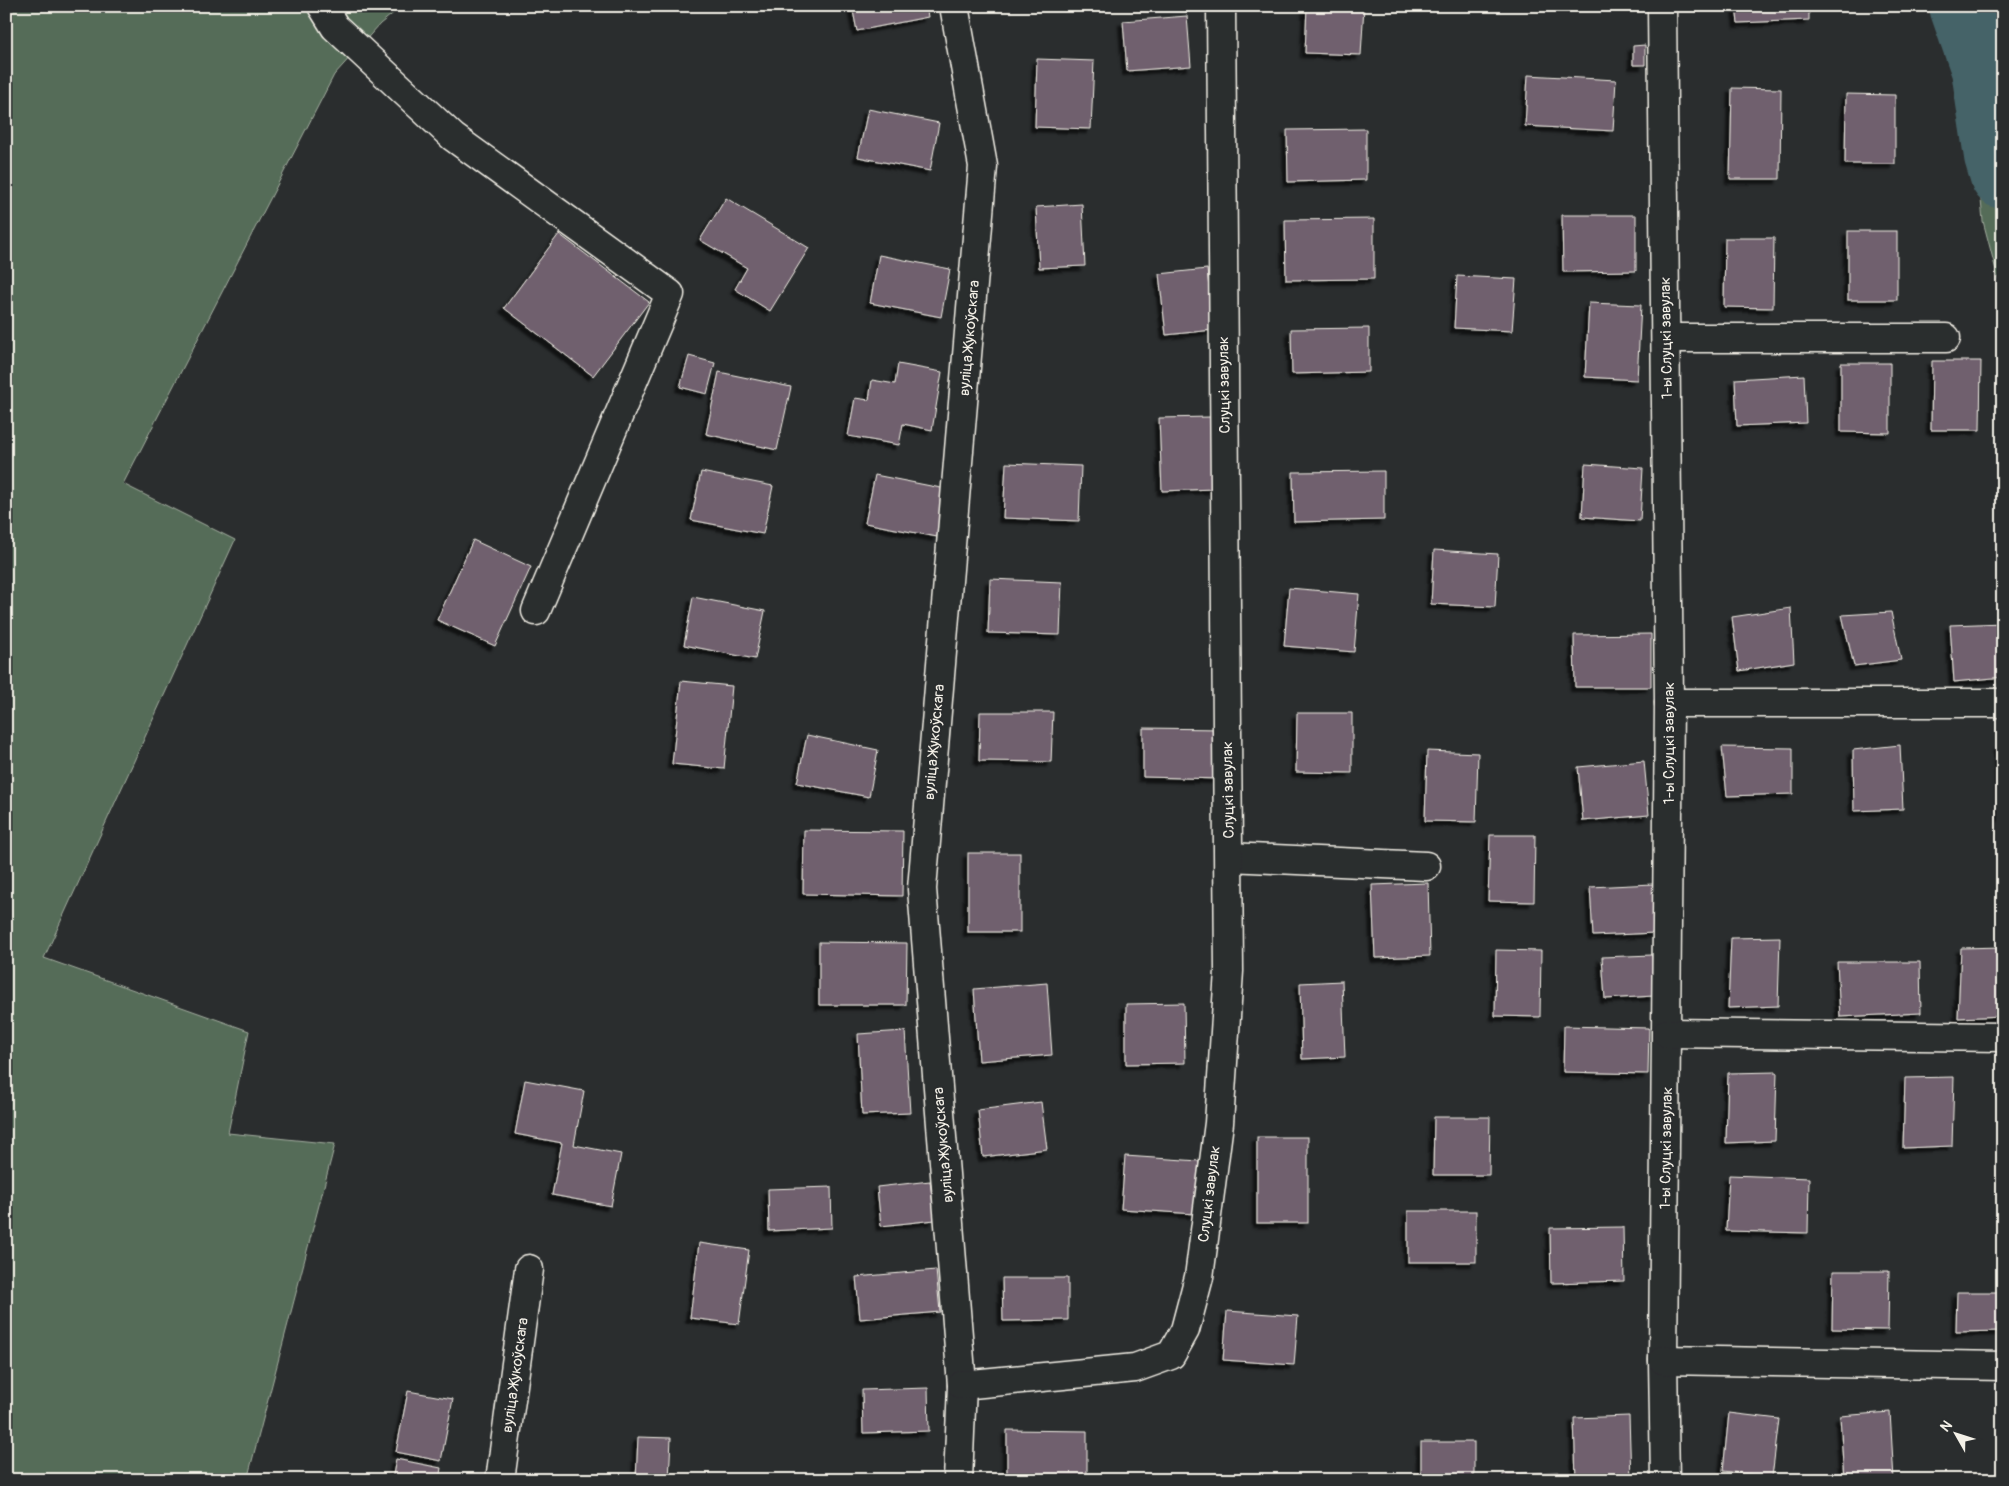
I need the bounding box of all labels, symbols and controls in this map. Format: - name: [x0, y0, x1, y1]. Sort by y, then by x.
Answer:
- street label: 1-ы Слуцкі завулак: [1656, 276, 1677, 399]
- street label: вуліца Жукоўскага: [955, 279, 984, 397]
- street label: Слуцкі завулак: [1214, 336, 1235, 434]
- street label: 1-ы Слуцкі завулак: [1660, 682, 1679, 804]
- street label: вуліца Жукоўскага: [920, 683, 949, 801]
- street label: Слуцкі завулак: [1218, 741, 1239, 839]
- street label: вуліца Жукоўскага: [929, 1086, 958, 1204]
- street label: 1-ы Слуцкі завулак: [1656, 1086, 1677, 1209]
- street label: Слуцкі завулак: [1194, 1144, 1225, 1243]
- street label: вуліца Жукоўскага: [498, 1316, 533, 1434]
- north arrow: [1932, 1408, 1982, 1458]
- text: N: [1937, 1417, 1956, 1435]

